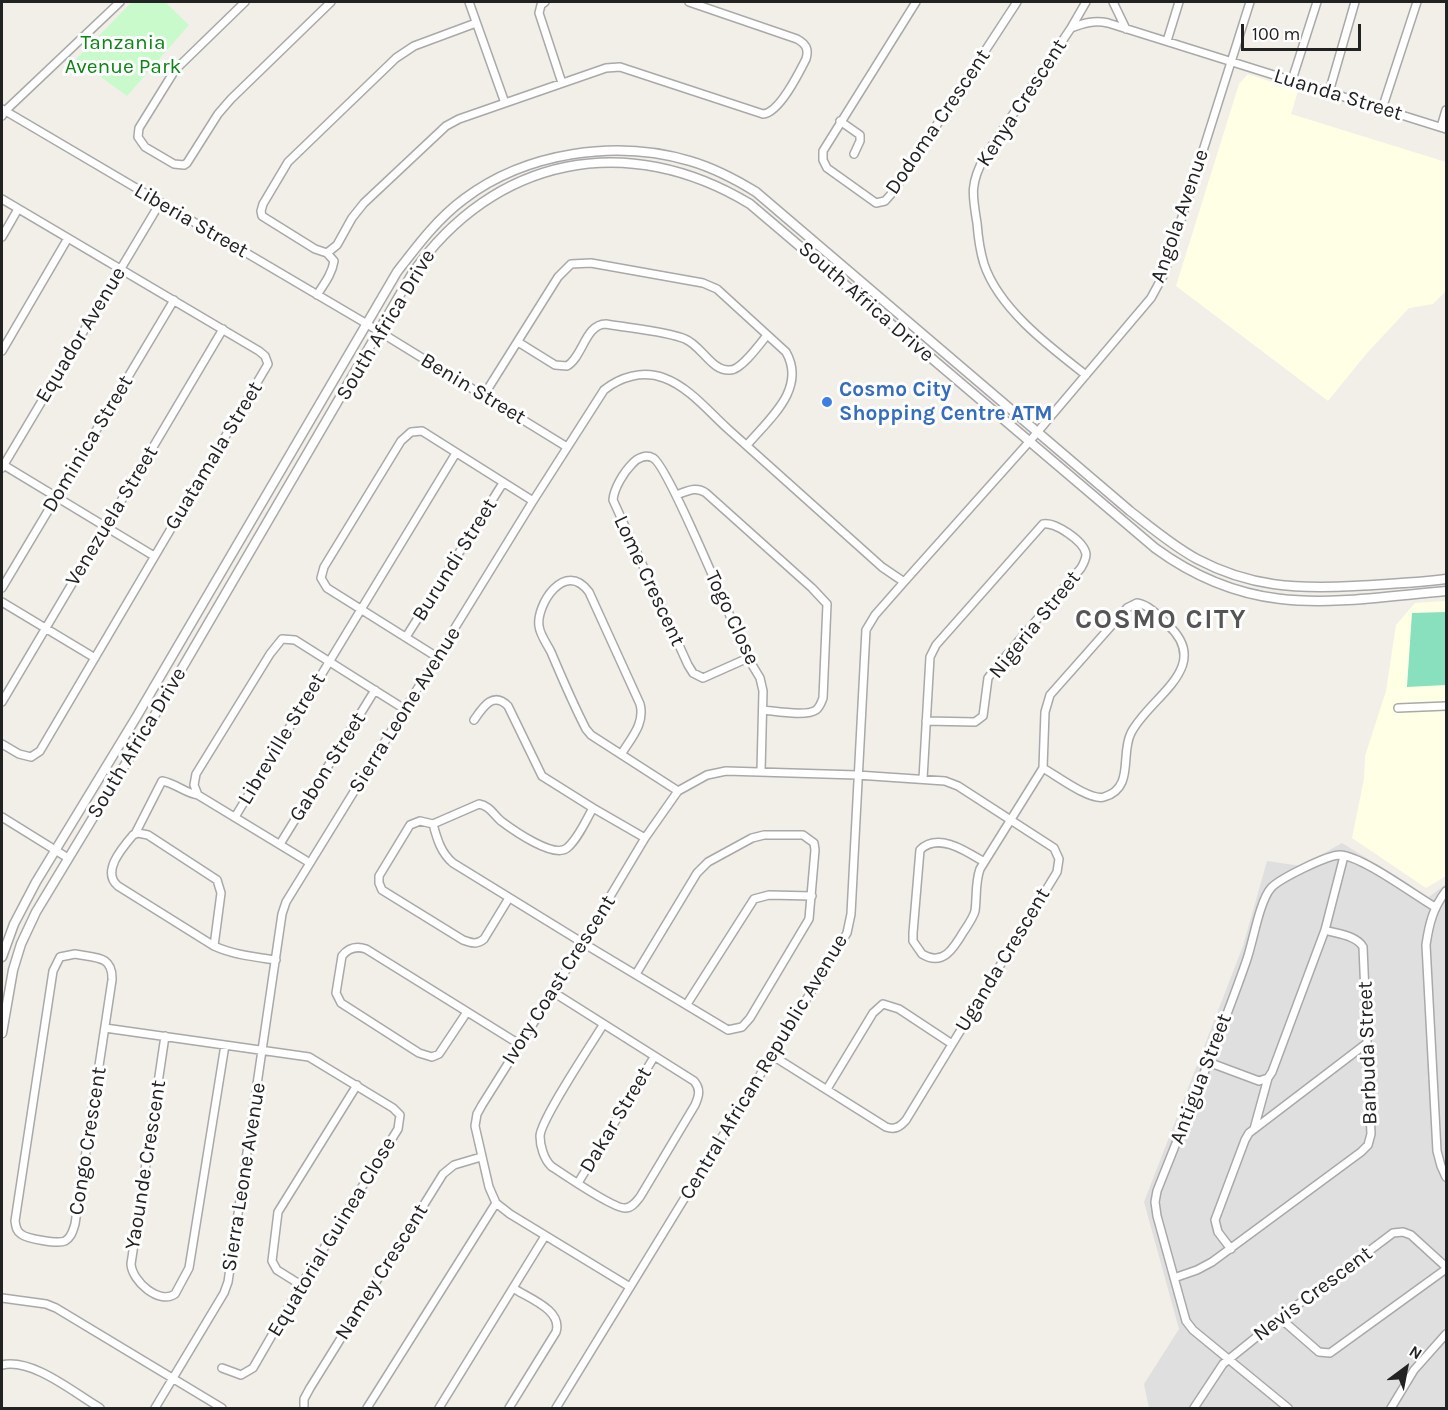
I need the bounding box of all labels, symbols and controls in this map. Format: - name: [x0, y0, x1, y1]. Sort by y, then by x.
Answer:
- scale bar: [1244, 12, 1364, 50]
- text: 100 m: [1252, 23, 1300, 45]
- park label: Tanzania Avenue Park: [65, 30, 181, 80]
- street label: Kenya Crescent: [971, 34, 1073, 172]
- street label: Dodoma Crescent: [880, 45, 996, 199]
- street label: Luanda Street: [1271, 63, 1405, 127]
- street label: Angola Avenue: [1145, 146, 1215, 286]
- street label: Liberia Street: [130, 178, 252, 264]
- street label: South Africa Drive: [793, 236, 939, 368]
- street label: South Africa Drive: [331, 245, 441, 405]
- street label: Equador Avenue: [31, 263, 131, 407]
- street label: Benin Street: [416, 348, 530, 430]
- street label: Dominica Street: [37, 371, 139, 517]
- street label: Guatamala Street: [160, 377, 268, 535]
- place label: Cosmo City Shopping Centre ATM: [839, 377, 1053, 427]
- marker: Cosmo City Shopping Centre ATM: [820, 395, 834, 409]
- street label: Venezuela Street: [60, 441, 164, 591]
- street label: Burundi Street: [407, 494, 503, 626]
- street label: Lome Crescent: [608, 512, 690, 650]
- street label: Nigeria Street: [984, 566, 1086, 684]
- street label: Togo Close: [699, 567, 765, 669]
- district label: COSMO CITY: [1075, 604, 1247, 636]
- street label: Sierra Leone Avenue: [344, 622, 466, 798]
- street label: South Africa Drive: [82, 663, 192, 823]
- street label: Libreville Street: [233, 669, 331, 809]
- street label: Gabon Street: [284, 708, 372, 826]
- street label: Uganda Crescent: [950, 884, 1056, 1036]
- street label: Ivory Coast Crescent: [497, 891, 621, 1069]
- street label: Central African Republic Avenue: [675, 930, 853, 1204]
- street label: Barbuda Street: [1353, 981, 1383, 1125]
- street label: Antigua Street: [1165, 1010, 1237, 1148]
- street label: Dakar Street: [575, 1062, 657, 1178]
- street label: Congo Crescent: [64, 1065, 112, 1217]
- street label: Yaounde Crescent: [120, 1078, 172, 1252]
- street label: Sierra Leone Avenue: [217, 1081, 271, 1273]
- street label: Equatorial Guinea Close: [262, 1133, 402, 1341]
- street label: Namey Crescent: [330, 1199, 434, 1345]
- street label: Nevis Crescent: [1249, 1241, 1377, 1347]
- north arrow: [1376, 1338, 1436, 1398]
- text: N: [1406, 1341, 1426, 1363]

